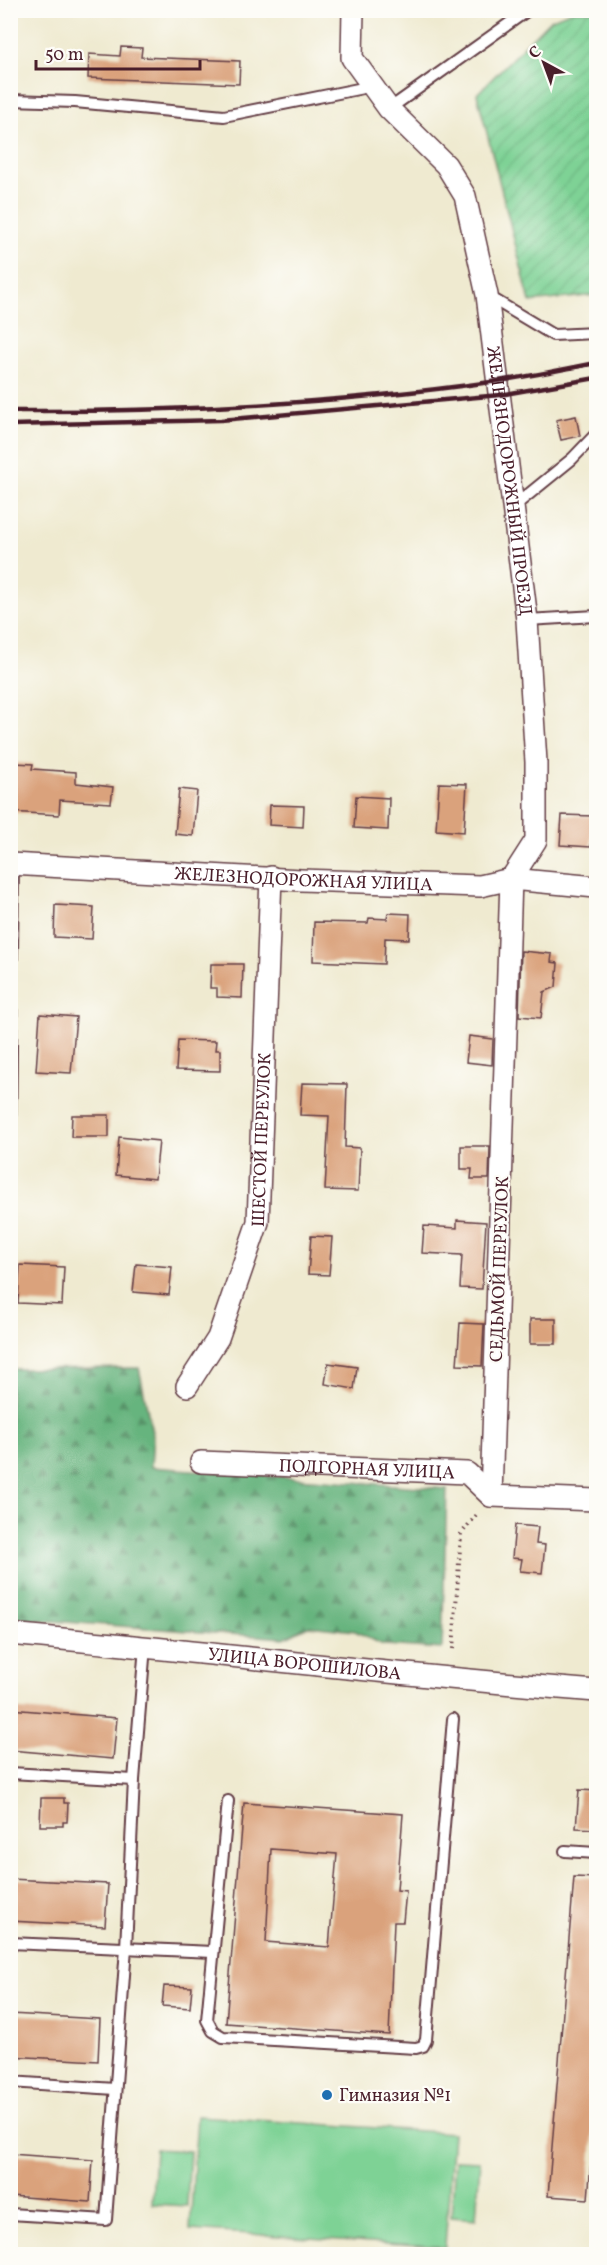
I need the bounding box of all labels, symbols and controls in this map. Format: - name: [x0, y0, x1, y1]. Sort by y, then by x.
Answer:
- scale bar: [36, 33, 200, 71]
- north arrow: [514, 33, 574, 93]
- text: С: [524, 42, 547, 65]
- text: 50 m: [45, 43, 84, 68]
- street label: ЖЕЛЕЗНОДОРОЖНЫЙ ПРОЕЗД: [479, 345, 537, 618]
- street label: ЖЕЛЕЗНОДОРОЖНАЯ УЛИЦА: [173, 862, 434, 898]
- street label: ШЕСТОЙ ПЕРЕУЛОК: [247, 1052, 278, 1227]
- street label: СЕДЬМОЙ ПЕРЕУЛОК: [485, 1176, 516, 1363]
- street label: ПОДГОРНАЯ УЛИЦА: [278, 1454, 456, 1487]
- street label: УЛИЦА ВОРОШИЛОВА: [206, 1643, 403, 1688]
- place label: Гимназия №1: [339, 2084, 451, 2109]
- marker: Гимназия №1: [320, 2088, 334, 2102]

